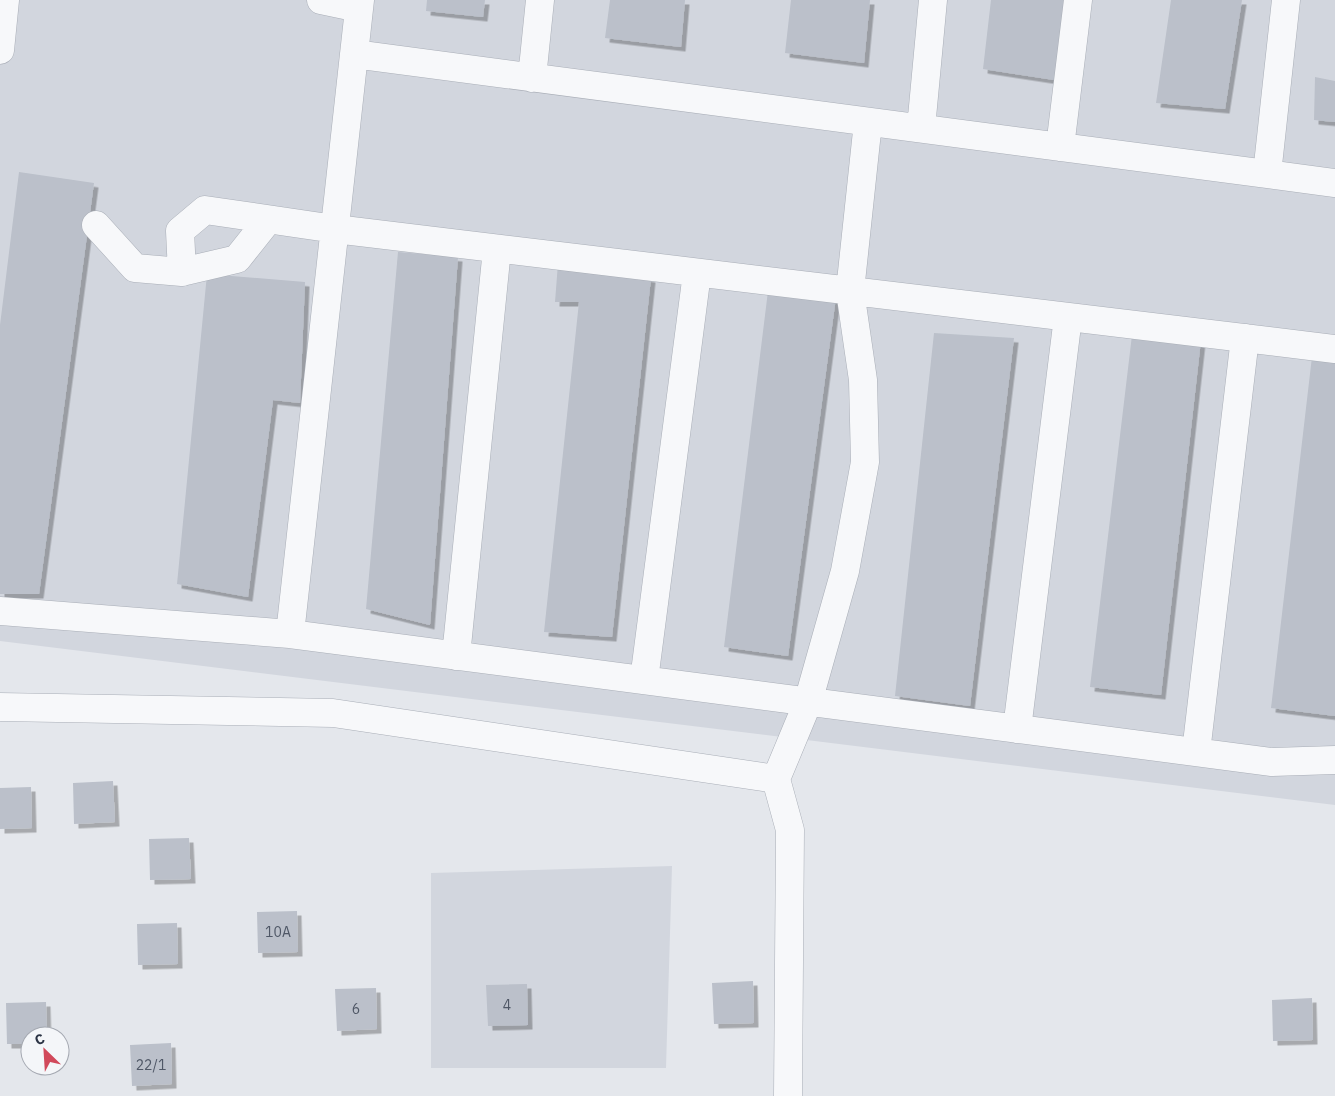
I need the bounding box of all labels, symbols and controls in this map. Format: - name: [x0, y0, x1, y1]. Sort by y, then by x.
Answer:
- house number: 10А: [265, 923, 291, 941]
- house number: 4: [503, 996, 511, 1014]
- house number: 6: [352, 1000, 360, 1018]
- north arrow: [20, 1026, 70, 1076]
- text: С: [32, 1029, 47, 1049]
- house number: 22/1: [136, 1056, 166, 1074]

